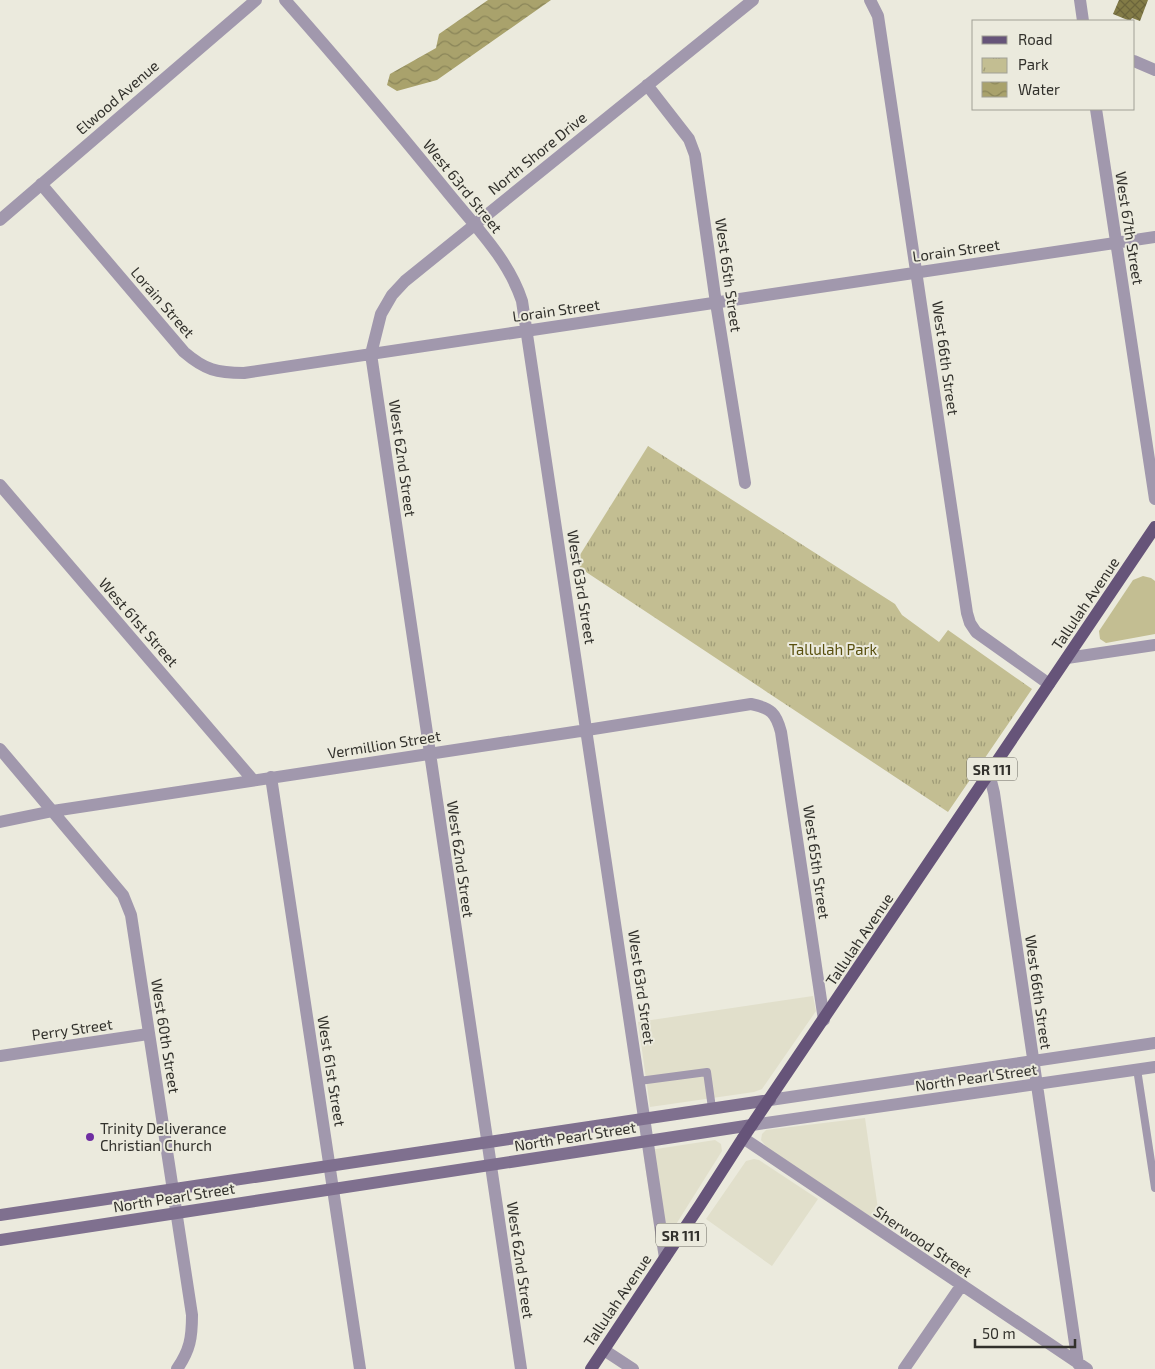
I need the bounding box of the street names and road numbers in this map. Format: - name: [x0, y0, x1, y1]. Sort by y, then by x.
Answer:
- street label: Elwood Avenue: [72, 56, 162, 138]
- street label: North Shore Drive: [484, 108, 590, 198]
- street label: West 63rd Street: [420, 136, 506, 237]
- street label: West 67th Street: [1112, 170, 1148, 286]
- street label: West 65th Street: [712, 217, 746, 333]
- street label: Lorain Street: [911, 235, 1001, 265]
- street label: Lorain Street: [127, 263, 199, 341]
- street label: Lorain Street: [511, 295, 601, 325]
- street label: West 66th Street: [929, 300, 963, 417]
- street label: West 62nd Street: [386, 398, 420, 518]
- street label: West 63rd Street: [564, 529, 600, 646]
- street label: Tallulah Avenue: [1047, 553, 1123, 653]
- street label: West 61st Street: [96, 574, 183, 670]
- street label: Vermillion Street: [326, 726, 442, 762]
- road number: SR 111: [967, 758, 1017, 781]
- street label: West 62nd Street: [444, 799, 478, 919]
- street label: West 65th Street: [800, 804, 834, 920]
- street label: Tallulah Avenue: [821, 889, 897, 989]
- street label: West 63rd Street: [625, 929, 659, 1046]
- street label: West 66th Street: [1022, 934, 1056, 1051]
- street label: West 60th Street: [148, 977, 184, 1095]
- street label: Perry Street: [30, 1014, 114, 1044]
- street label: West 61st Street: [314, 1014, 350, 1128]
- street label: North Pearl Street: [914, 1059, 1038, 1094]
- street label: North Pearl Street: [513, 1117, 637, 1155]
- street label: North Pearl Street: [112, 1178, 236, 1216]
- street label: West 62nd Street: [504, 1200, 538, 1320]
- street label: Sherwood Street: [871, 1202, 976, 1281]
- road number: SR 111: [656, 1224, 706, 1246]
- street label: Tallulah Avenue: [579, 1250, 655, 1350]

